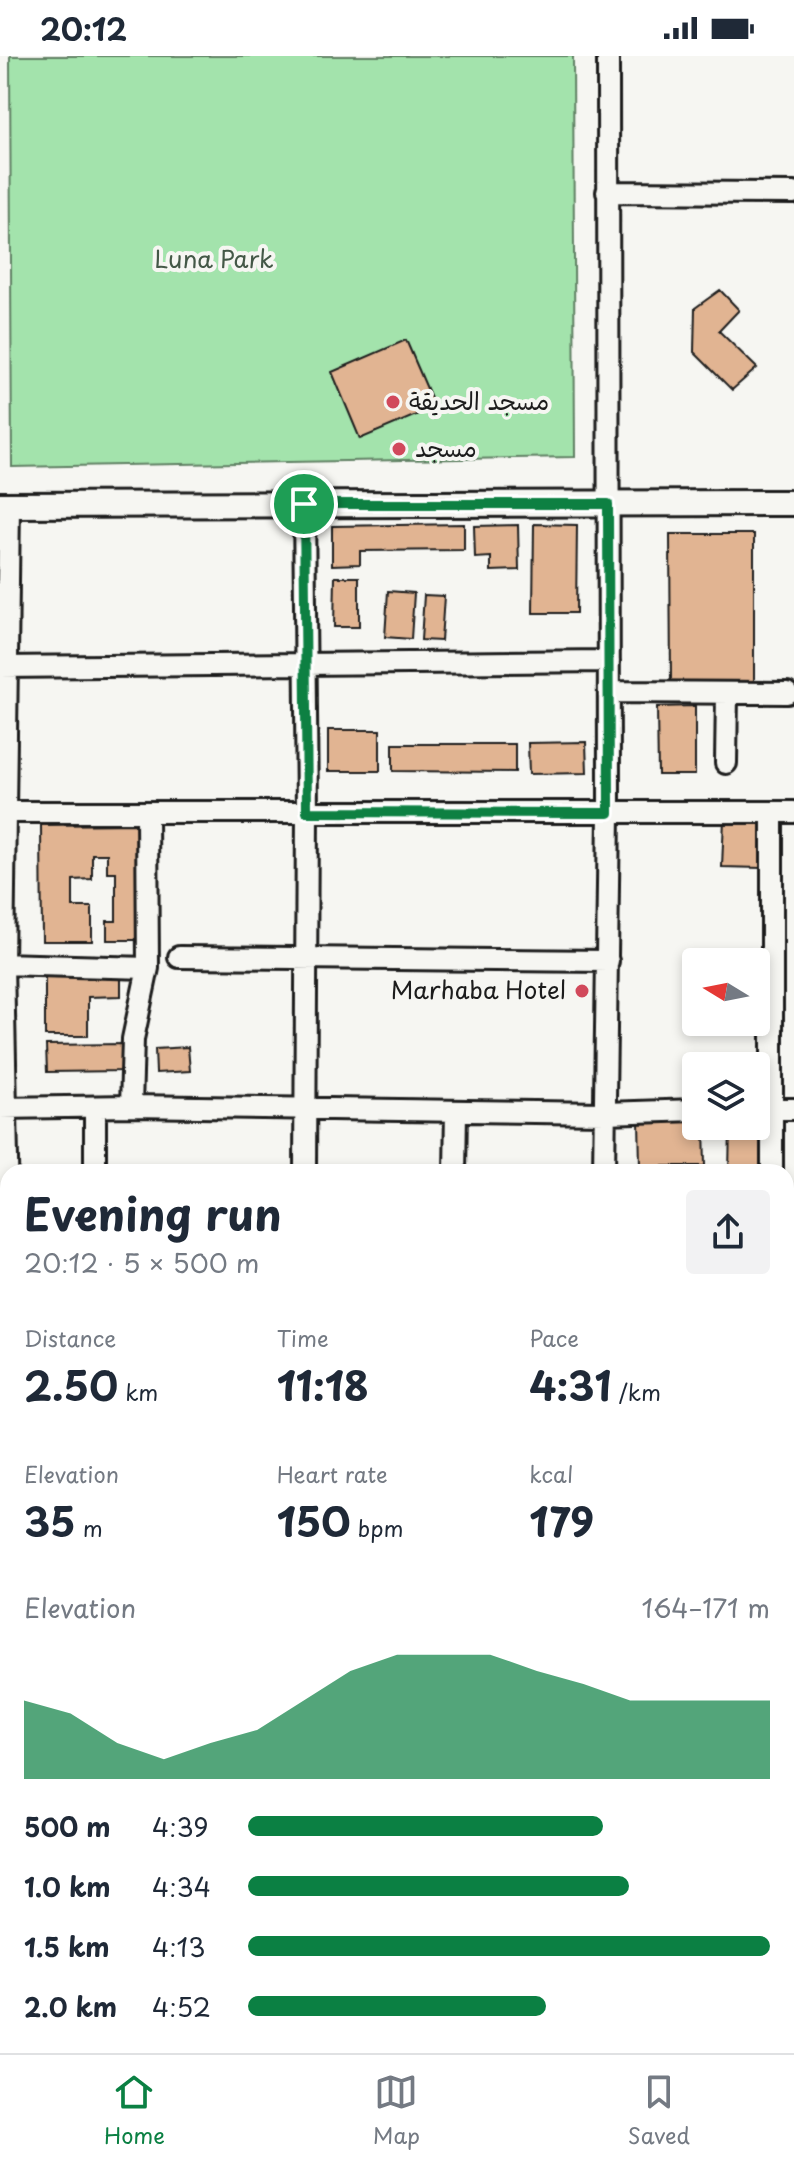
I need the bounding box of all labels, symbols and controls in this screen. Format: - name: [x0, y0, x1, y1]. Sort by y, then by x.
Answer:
- text: 20:12: [40, 6, 127, 51]
- park label: Luna Park: [154, 240, 274, 276]
- place label: مسجد الحديقة: [409, 382, 549, 418]
- marker: مسجد الحديقة: [384, 393, 402, 411]
- place label: مسجد: [415, 429, 477, 465]
- marker: مسجد: [390, 440, 408, 458]
- pin: [270, 470, 338, 538]
- icon: arrive: [282, 482, 326, 526]
- north arrow: [682, 948, 770, 1036]
- map controls: [682, 948, 770, 1140]
- place label: Marhaba Hotel: [391, 971, 566, 1007]
- marker: Marhaba Hotel: [573, 982, 591, 1000]
- button: layers: [682, 1052, 770, 1140]
- text: Evening run: [24, 1180, 282, 1246]
- button: share: [686, 1190, 770, 1274]
- text: 20:12 · 5 × 500 m: [24, 1243, 259, 1282]
- text: Distance: [24, 1321, 116, 1354]
- text: Time: [277, 1321, 329, 1354]
- text: Pace: [529, 1321, 579, 1354]
- text: 2.50: [24, 1354, 118, 1415]
- text: 11:18: [277, 1354, 369, 1415]
- text: 4:31: [529, 1354, 612, 1415]
- text: km: [118, 1375, 158, 1408]
- text: /km: [612, 1375, 661, 1408]
- text: Elevation: [24, 1457, 119, 1490]
- text: Heart rate: [277, 1457, 388, 1490]
- text: kcal: [529, 1457, 573, 1490]
- text: 35: [24, 1490, 76, 1551]
- text: 150: [277, 1490, 351, 1551]
- text: 179: [529, 1490, 594, 1551]
- text: m: [76, 1511, 103, 1544]
- text: bpm: [351, 1511, 404, 1544]
- text: Elevation: [24, 1588, 136, 1627]
- text: 164–171 m: [641, 1588, 770, 1627]
- text: 500 m: [24, 1807, 110, 1846]
- text: 4:39: [152, 1807, 208, 1846]
- text: 1.0 km: [24, 1867, 111, 1906]
- text: 4:34: [152, 1867, 211, 1906]
- text: 1.5 km: [24, 1927, 110, 1966]
- text: 4:13: [152, 1927, 206, 1966]
- text: 2.0 km: [24, 1987, 117, 2026]
- text: 4:52: [152, 1987, 211, 2026]
- tab: Home: [104, 2070, 165, 2151]
- tab: Map: [373, 2070, 420, 2151]
- tab: Saved: [628, 2070, 690, 2151]

